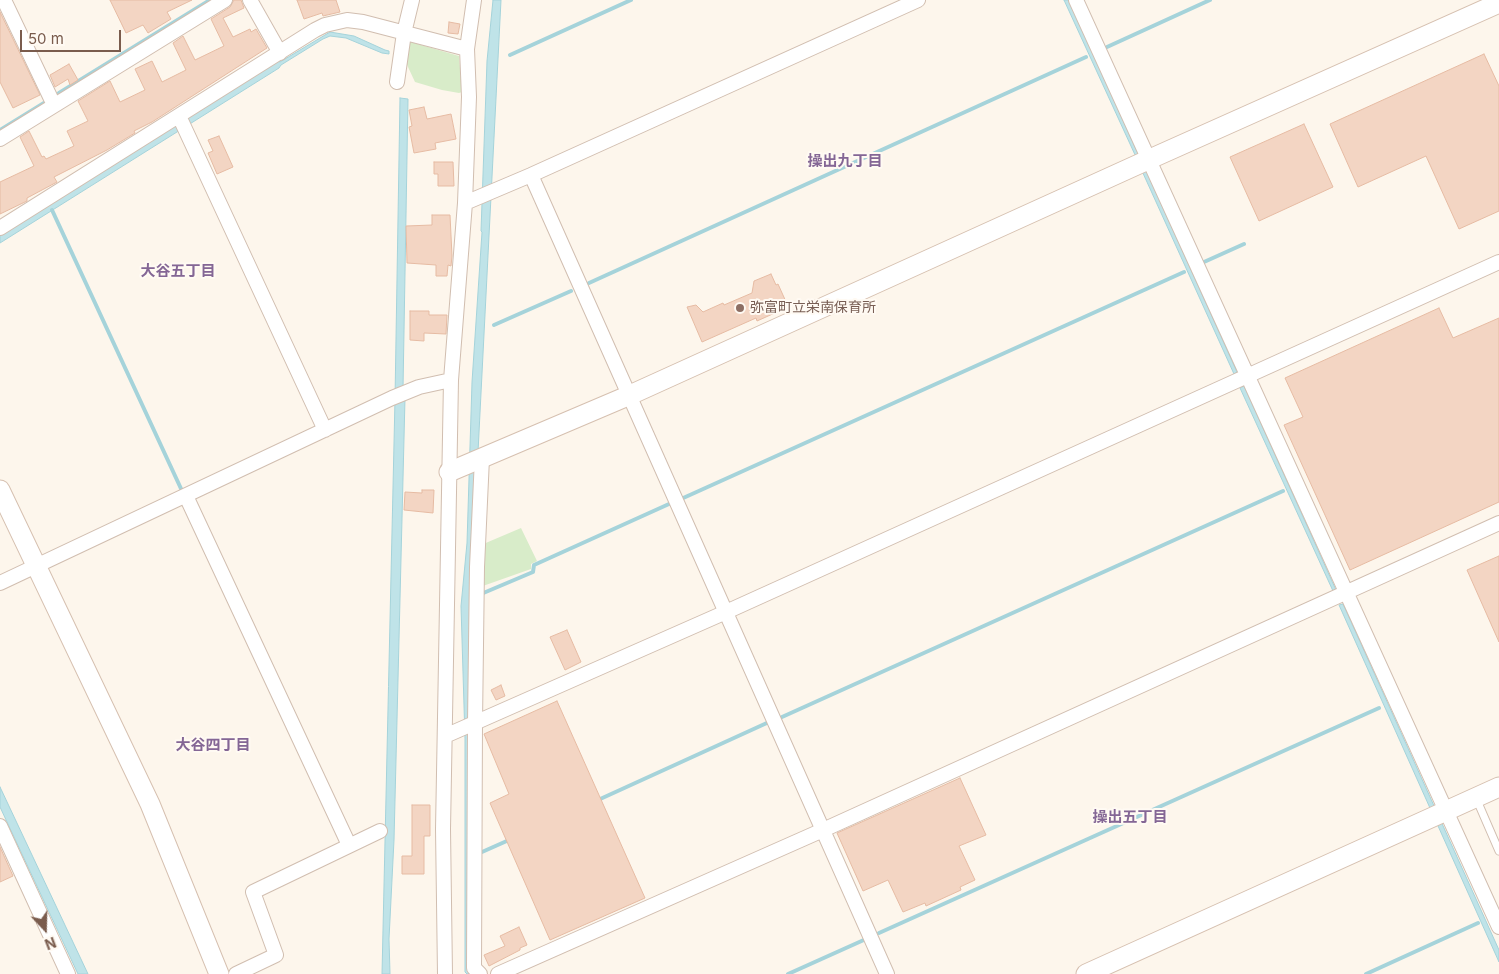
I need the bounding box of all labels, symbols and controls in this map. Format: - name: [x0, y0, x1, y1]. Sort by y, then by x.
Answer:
- scale bar: [22, 20, 124, 52]
- text: 50 m: [28, 29, 64, 48]
- district label: 操出九丁目: [808, 152, 882, 170]
- district label: 大谷五丁目: [141, 262, 215, 280]
- place label: 弥富町立栄南保育所: [750, 300, 876, 316]
- marker: 弥富町立栄南保育所: [734, 302, 746, 314]
- district label: 大谷四丁目: [176, 736, 250, 754]
- district label: 操出五丁目: [1093, 808, 1167, 826]
- north arrow: [20, 904, 70, 954]
- text: N: [43, 934, 59, 953]

